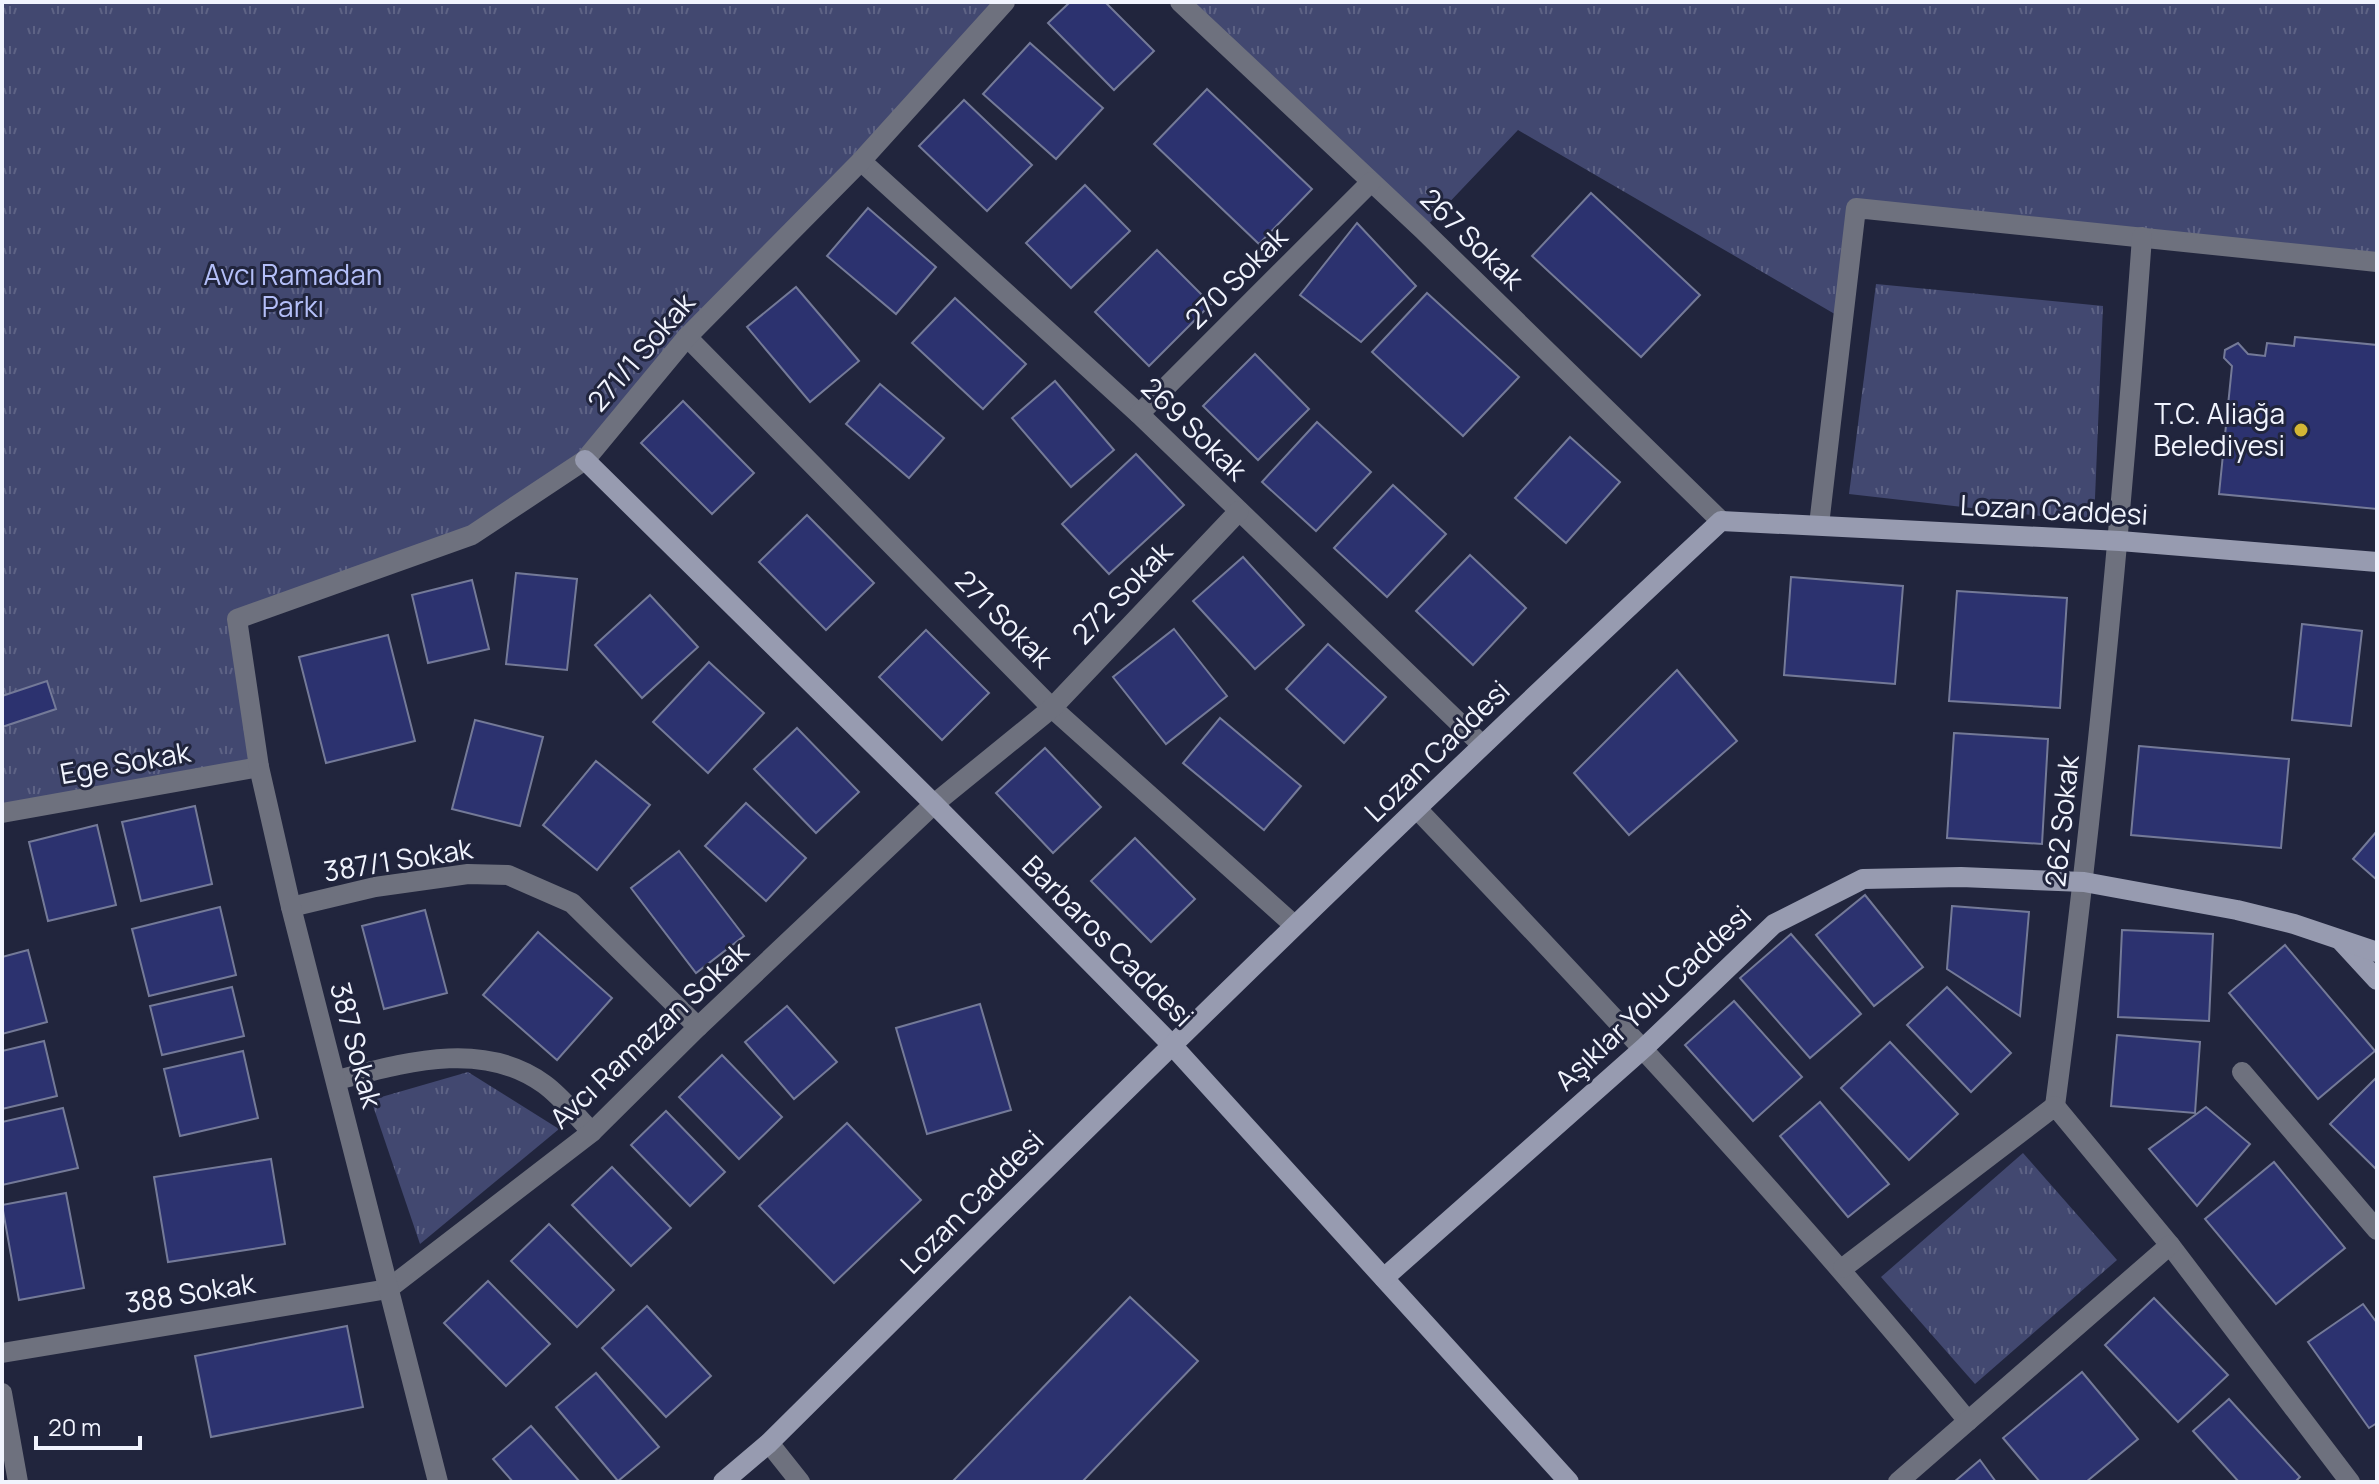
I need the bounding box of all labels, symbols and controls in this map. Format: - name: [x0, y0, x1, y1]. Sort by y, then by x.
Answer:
- street label: 267 Sokak: [1413, 179, 1533, 298]
- street label: 270 Sokak: [1176, 217, 1295, 337]
- park label: Avcı Ramadan Parkı: [204, 255, 382, 325]
- street label: 271/1 Sokak: [578, 283, 703, 419]
- street label: 269 Sokak: [1134, 368, 1257, 489]
- place label: T.C. Aliağa Belediyesi: [2154, 394, 2285, 464]
- marker: T.C. Aliağa Belediyesi: [2292, 421, 2310, 439]
- street label: Lozan Caddesi: [1959, 485, 2149, 533]
- street label: 272 Sokak: [1063, 532, 1180, 652]
- street label: 271 Sokak: [948, 561, 1063, 676]
- street label: Lozan Caddesi: [1355, 671, 1517, 829]
- street label: Ege Sokak: [57, 732, 194, 792]
- street label: 262 Sokak: [2035, 752, 2087, 889]
- street label: 387/1 Sokak: [321, 828, 476, 890]
- street label: Barbaros Caddesi: [1015, 846, 1203, 1034]
- street label: Aşıklar Yolu Caddesi: [1546, 896, 1759, 1098]
- street label: Avcı Ramazan Sokak: [541, 931, 757, 1136]
- street label: 387 Sokak: [322, 978, 392, 1113]
- street label: Lozan Caddesi: [891, 1121, 1051, 1281]
- street label: 388 Sokak: [122, 1263, 258, 1321]
- scale bar: [36, 1400, 140, 1450]
- text: 20 m: [48, 1410, 101, 1443]

